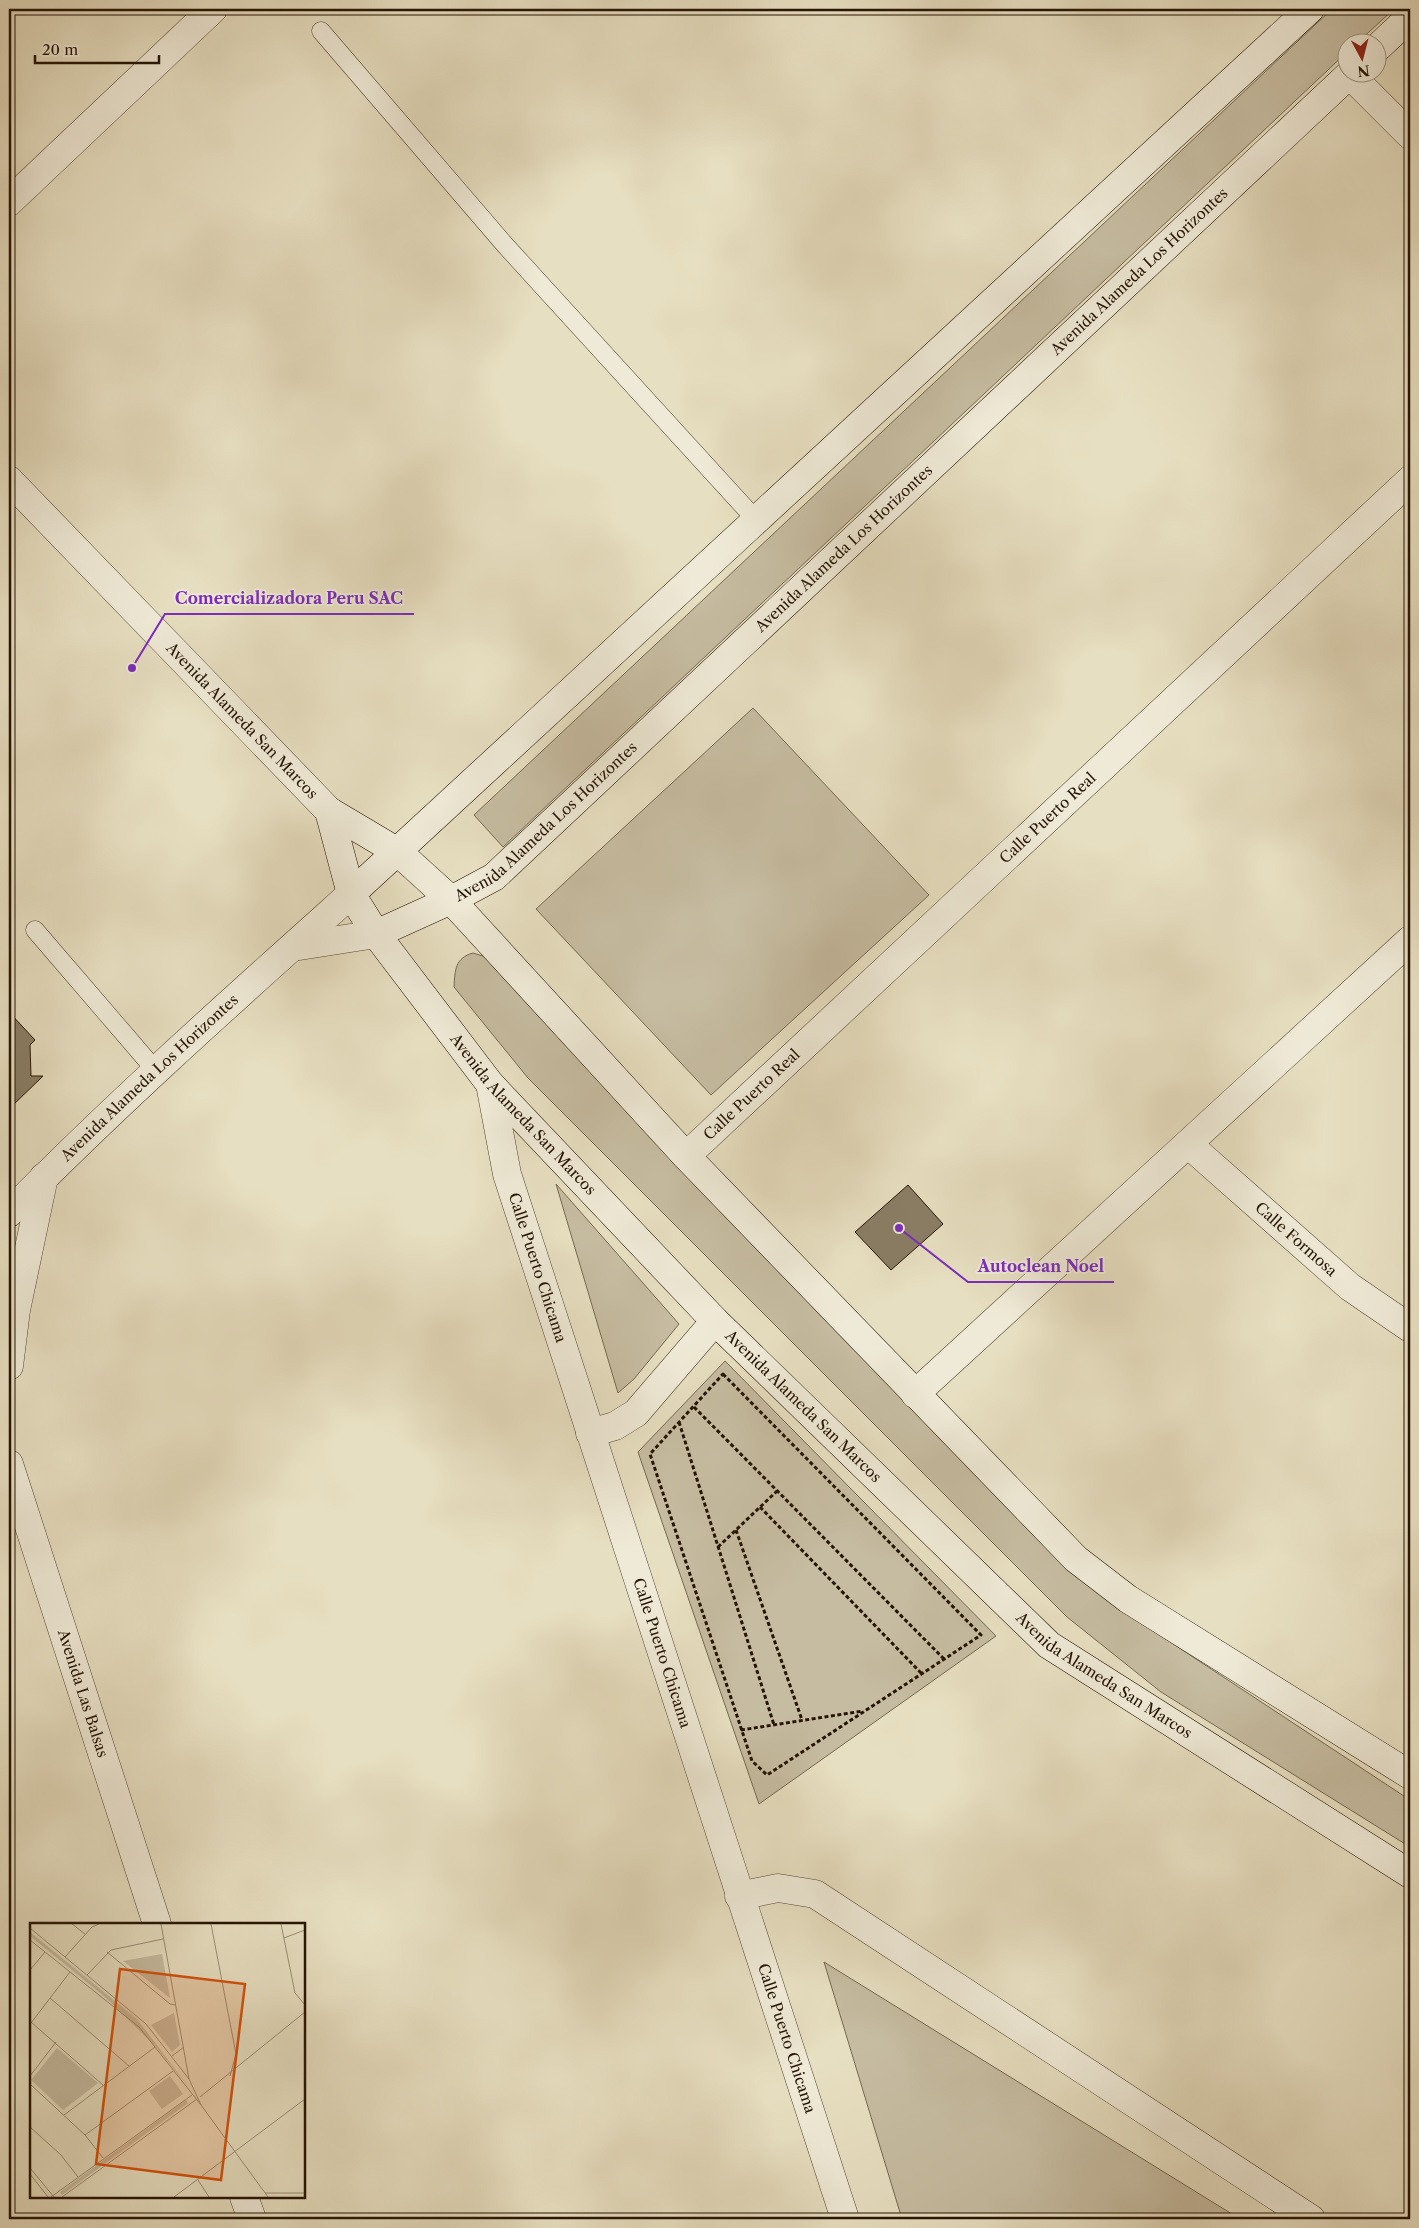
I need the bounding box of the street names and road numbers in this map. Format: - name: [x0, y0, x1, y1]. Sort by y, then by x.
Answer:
- street label: Avenida Alameda Los Horizontes: [1046, 183, 1232, 360]
- street label: Avenida Alameda Los Horizontes: [750, 461, 936, 637]
- street label: Avenida Alameda San Marcos: [162, 638, 322, 803]
- street label: Avenida Alameda Los Horizontes: [450, 738, 641, 906]
- street label: Calle Puerto Real: [995, 768, 1100, 867]
- street label: Avenida Alameda Los Horizontes: [56, 990, 242, 1166]
- street label: Avenida Alameda San Marcos: [446, 1029, 600, 1199]
- street label: Calle Puerto Real: [699, 1044, 804, 1144]
- street label: Calle Puerto Chicama: [505, 1190, 571, 1345]
- street label: Calle Formosa: [1251, 1198, 1341, 1280]
- street label: Avenida Alameda San Marcos: [721, 1325, 886, 1486]
- street label: Calle Puerto Chicama: [629, 1575, 696, 1730]
- street label: Avenida Alameda San Marcos: [1011, 1607, 1196, 1742]
- street label: Avenida Las Balsas: [54, 1626, 113, 1760]
- street label: Calle Puerto Chicama: [754, 1961, 820, 2116]

